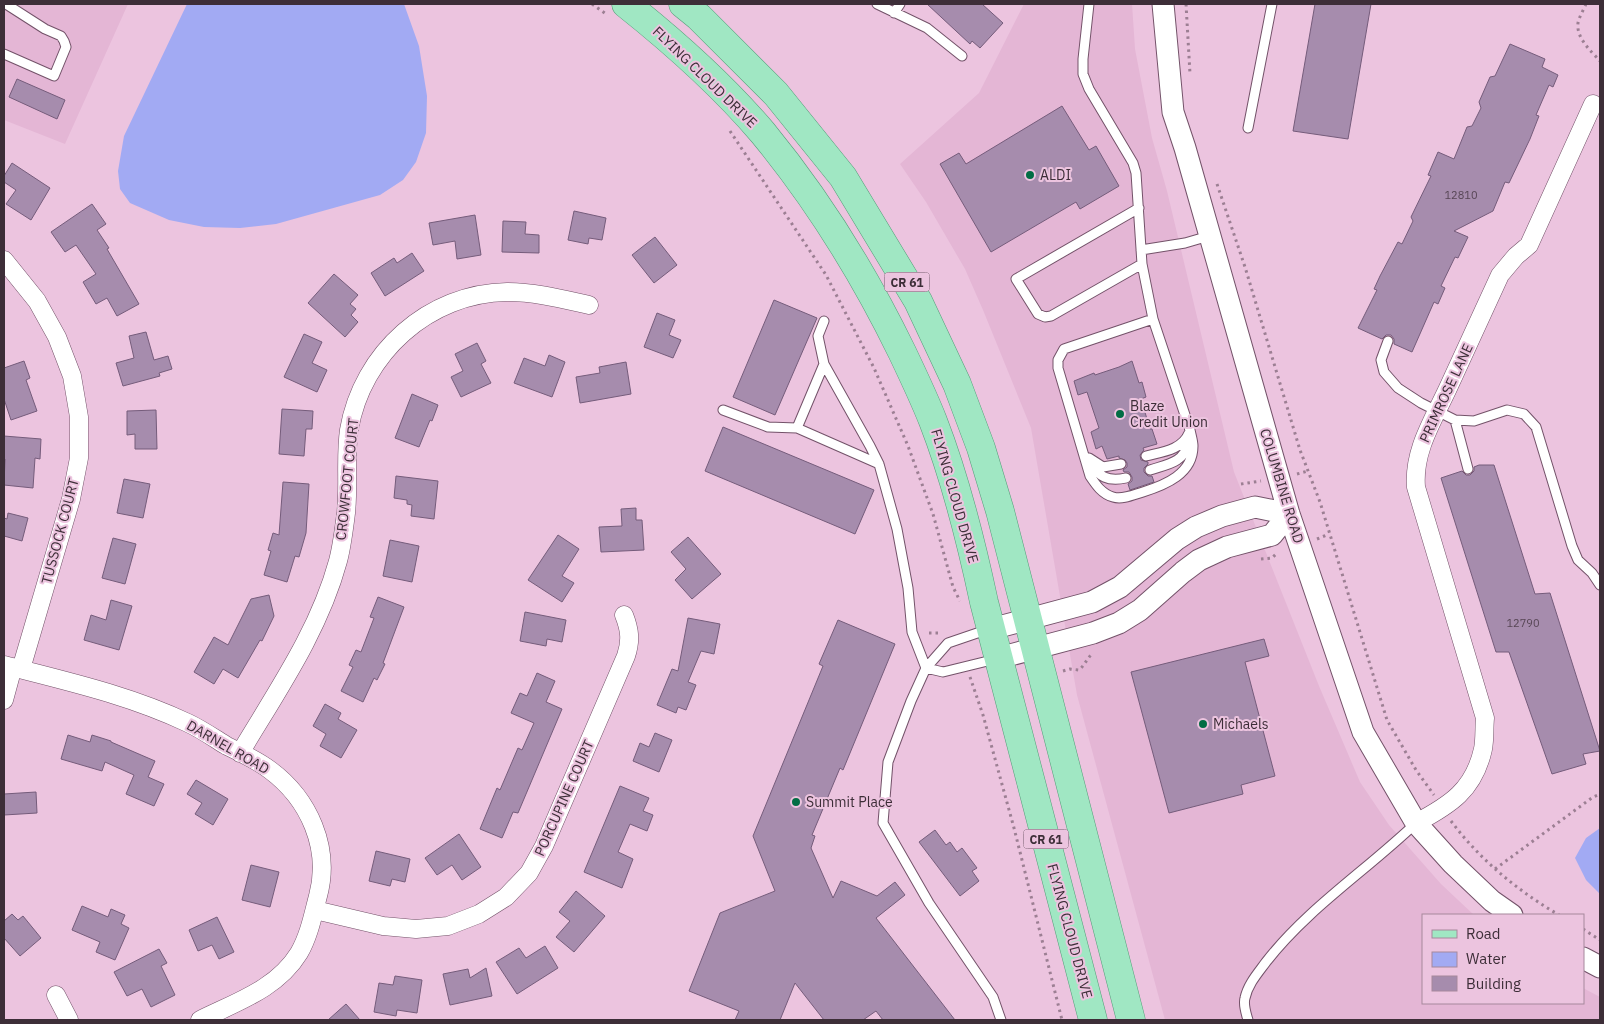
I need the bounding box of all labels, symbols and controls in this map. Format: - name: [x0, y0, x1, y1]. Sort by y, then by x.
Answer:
- street label: FLYING CLOUD DRIVE: [649, 22, 761, 132]
- place label: ALDI: [1040, 166, 1071, 184]
- marker: ALDI: [1024, 169, 1036, 181]
- house number: 12810: [1445, 188, 1478, 202]
- road number: CR 61: [884, 272, 930, 292]
- street label: PRIMROSE LANE: [1415, 341, 1477, 445]
- place label: Blaze Credit Union: [1130, 397, 1208, 431]
- marker: Blaze Credit Union: [1114, 408, 1126, 420]
- street label: CROWFOOT COURT: [332, 417, 362, 541]
- street label: FLYING CLOUD DRIVE: [927, 427, 983, 565]
- street label: COLUMBINE ROAD: [1256, 427, 1308, 545]
- street label: TUSSOCK COURT: [37, 476, 83, 586]
- house number: 12790: [1507, 616, 1540, 630]
- place label: Michaels: [1213, 715, 1269, 733]
- street label: DARNEL ROAD: [183, 716, 273, 778]
- marker: Michaels: [1197, 718, 1209, 730]
- street label: PORCUPINE COURT: [530, 737, 598, 859]
- place label: Summit Place: [806, 793, 893, 811]
- marker: Summit Place: [790, 796, 802, 808]
- road number: CR 61: [1024, 830, 1068, 849]
- street label: FLYING CLOUD DRIVE: [1043, 862, 1097, 1000]
- legend: [1422, 914, 1584, 1004]
- text: Road: [1466, 924, 1501, 943]
- text: Water: [1466, 949, 1507, 968]
- text: Building: [1466, 974, 1521, 993]

